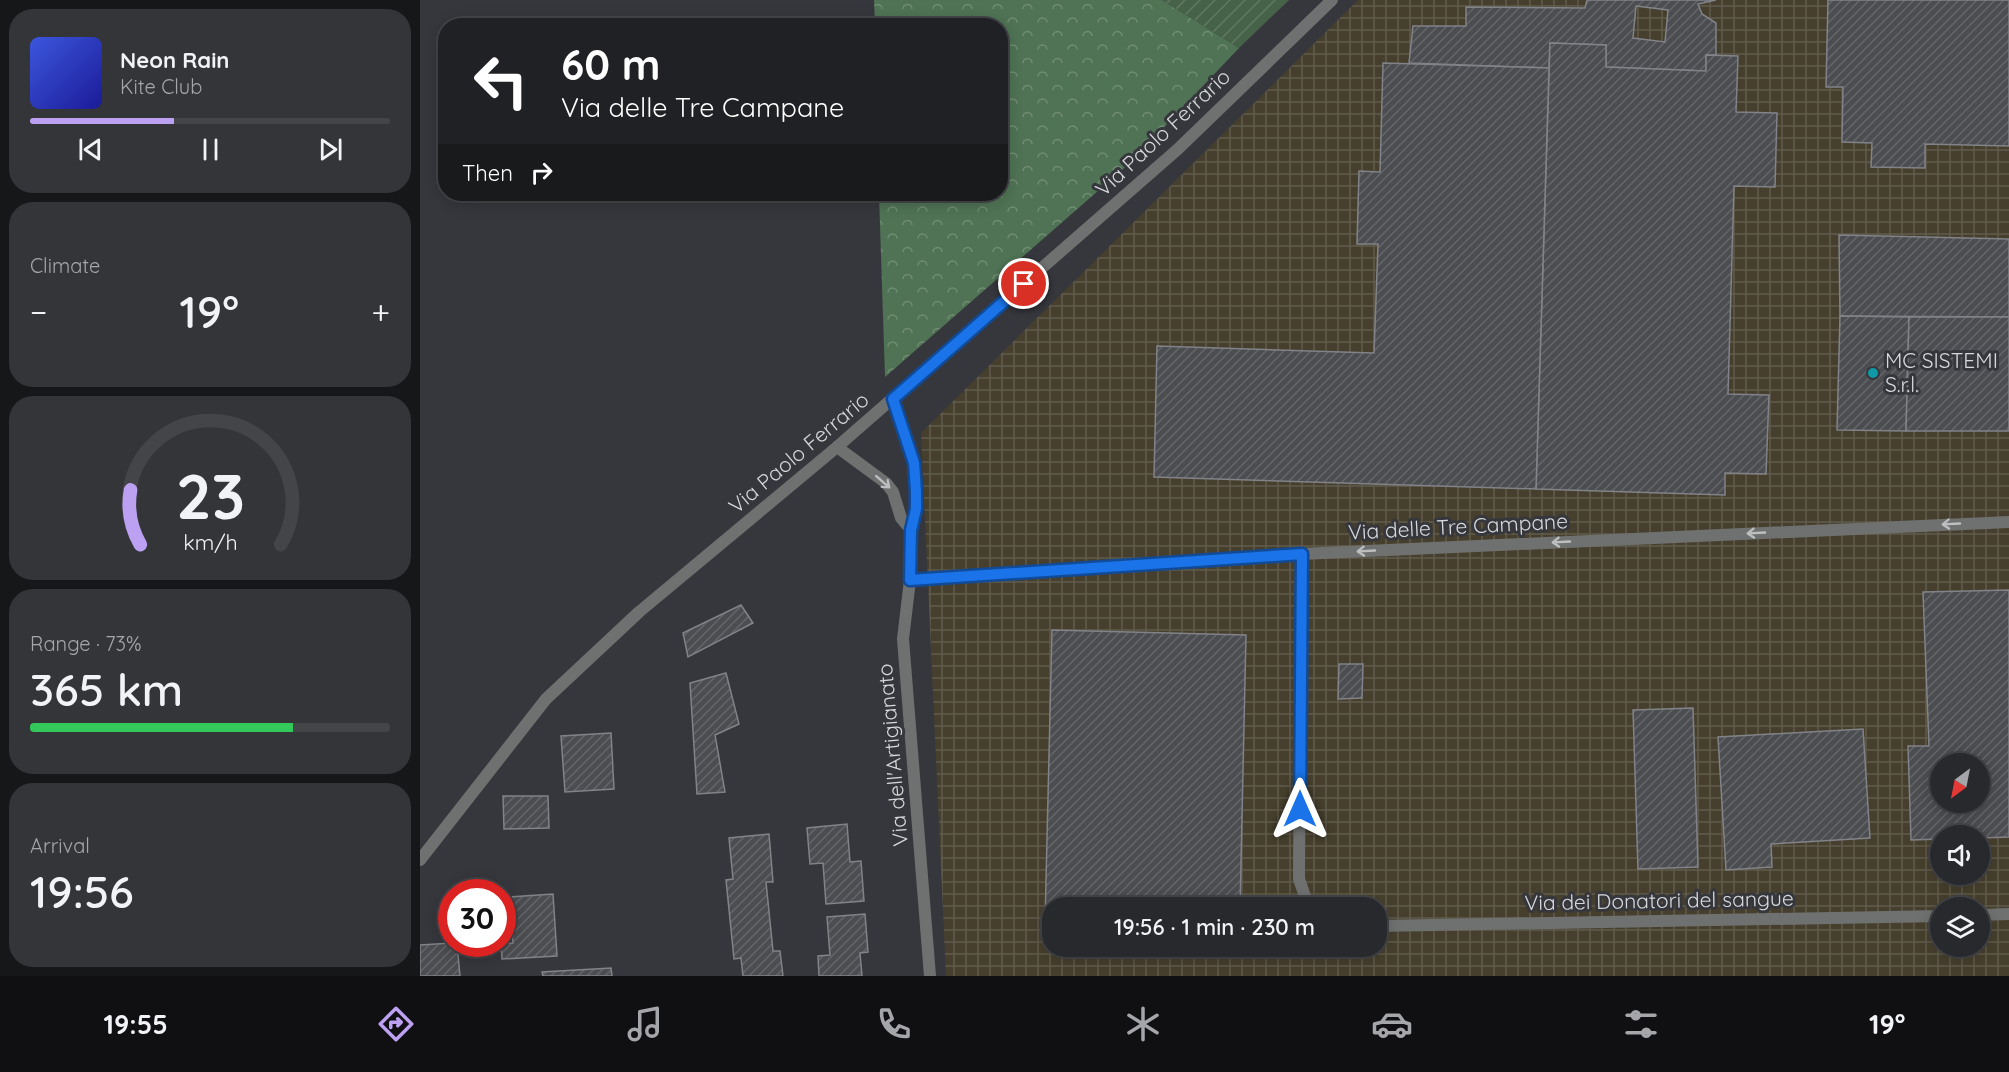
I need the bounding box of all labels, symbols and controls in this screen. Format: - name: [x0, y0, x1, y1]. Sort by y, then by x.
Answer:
- text: 60 m: [561, 38, 661, 91]
- icon: left: [462, 42, 540, 120]
- text: Neon Rain: [120, 46, 229, 74]
- street label: Via Paolo Ferrario: [1089, 63, 1235, 201]
- text: Kite Club: [120, 74, 202, 99]
- text: Via delle Tre Campane: [561, 90, 844, 124]
- icon: previous: [74, 133, 107, 166]
- icon: pause: [194, 133, 227, 166]
- icon: next: [314, 133, 347, 166]
- icon: right: [525, 156, 558, 189]
- text: Then: [462, 159, 513, 187]
- text: Climate: [30, 253, 100, 278]
- pin: [998, 258, 1049, 309]
- icon: arrive: [1007, 267, 1040, 300]
- text: 19°: [180, 283, 239, 339]
- text: −: [30, 291, 47, 332]
- text: +: [371, 291, 390, 332]
- place label: MC SISTEMI S.r.l.: [1885, 347, 1998, 397]
- marker: MC SISTEMI S.r.l.: [1866, 366, 1880, 380]
- street label: Via Paolo Ferrario: [723, 386, 874, 518]
- text: 23: [175, 457, 245, 535]
- one-way arrow: [875, 475, 890, 489]
- street label: Via delle Tre Campane: [1347, 507, 1569, 545]
- one-way arrow: [1941, 519, 1961, 530]
- one-way arrow: [1746, 528, 1766, 539]
- text: km/h: [183, 529, 237, 555]
- one-way arrow: [1551, 536, 1571, 547]
- one-way arrow: [1357, 545, 1377, 556]
- text: Range · 73%: [30, 631, 142, 656]
- text: 365 km: [30, 661, 183, 717]
- street label: Via dell'Artigianato: [871, 663, 913, 848]
- north arrow: [1930, 753, 1990, 813]
- map controls: [1930, 753, 1990, 957]
- position arrow: [1268, 777, 1332, 841]
- button: sound: [1930, 825, 1990, 885]
- text: Arrival: [30, 833, 90, 858]
- text: 19:56: [30, 863, 134, 919]
- speed limit sign: 30: [438, 879, 516, 957]
- street label: Via dei Donatori del sangue: [1524, 885, 1794, 915]
- button: layers: [1930, 897, 1990, 957]
- text: 19:56 · 1 min · 230 m: [1114, 913, 1315, 941]
- icon: directions: [375, 1003, 417, 1045]
- icon: music: [624, 1003, 666, 1045]
- icon: phone: [873, 1003, 915, 1045]
- icon: climate: [1122, 1003, 1164, 1045]
- icon: car: [1371, 1003, 1413, 1045]
- icon: filters: [1620, 1003, 1662, 1045]
- text: 19:55: [104, 1007, 168, 1041]
- text: 19°: [1869, 1007, 1905, 1041]

